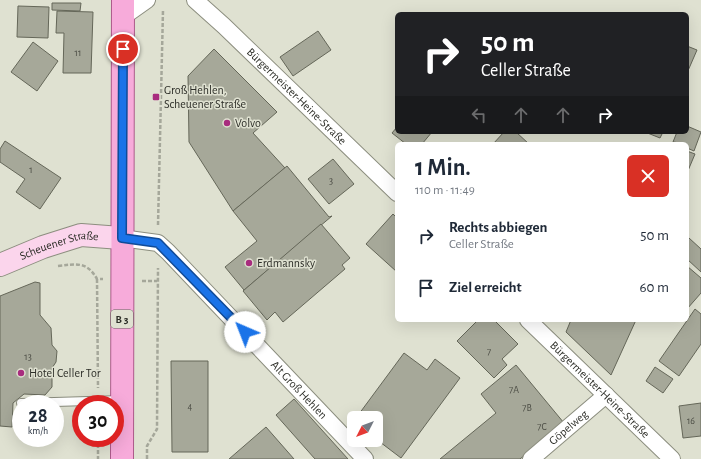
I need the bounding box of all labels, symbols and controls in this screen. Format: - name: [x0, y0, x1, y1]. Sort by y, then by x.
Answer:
- icon: right: [415, 28, 467, 80]
- text: 50 m: [481, 29, 535, 57]
- pin: [106, 32, 140, 66]
- icon: arrive: [112, 38, 134, 60]
- street label: Bürgermeister-Heine-Straße: [245, 46, 349, 147]
- house number: 11: [75, 48, 81, 58]
- text: Celler Straße: [481, 62, 571, 80]
- place label: Groß Hehlen, Scheuener Straße: [164, 84, 246, 110]
- marker: Groß Hehlen, Scheuener Straße: [151, 92, 161, 102]
- icon: left: [468, 104, 490, 126]
- icon: ahead: [510, 104, 532, 126]
- icon: ahead: [552, 104, 574, 126]
- icon: right: [594, 104, 616, 126]
- place label: Volvo: [235, 117, 261, 129]
- marker: Volvo: [222, 118, 232, 128]
- button: close: [627, 155, 669, 197]
- text: 1 Min.: [415, 156, 471, 180]
- house number: 1: [29, 165, 33, 175]
- house number: 3: [329, 176, 333, 186]
- text: 110 m · 11:49: [415, 184, 475, 197]
- text: Rechts abbiegen: [449, 220, 547, 235]
- icon: right: [415, 225, 437, 247]
- text: 50 m: [640, 228, 669, 243]
- street label: Scheuener Straße: [18, 229, 99, 262]
- text: Celler Straße: [449, 238, 514, 251]
- place label: Erdmannsky: [257, 257, 315, 270]
- marker: Erdmannsky: [244, 258, 254, 268]
- icon: arrive: [415, 277, 437, 299]
- text: Ziel erreicht: [449, 280, 522, 295]
- text: 60 m: [640, 280, 669, 295]
- road number: B 3: [111, 310, 133, 328]
- position arrow: [224, 311, 266, 353]
- street label: Bürgermeister-Heine-Straße: [548, 339, 652, 440]
- house number: 7: [487, 347, 491, 357]
- house number: 13: [24, 352, 32, 362]
- street label: Alt Groß Hehlen: [269, 358, 329, 421]
- place label: Hotel Celler Tor: [29, 367, 101, 379]
- marker: Hotel Celler Tor: [16, 368, 26, 378]
- house number: 7A: [509, 385, 519, 395]
- speed limit sign: 30: [72, 395, 124, 447]
- house number: 4: [188, 402, 193, 412]
- house number: 7B: [522, 403, 532, 413]
- text: 28: [28, 406, 48, 426]
- street label: Göpelweg: [547, 407, 590, 447]
- north arrow: [347, 411, 383, 447]
- map controls: [347, 411, 383, 447]
- house number: 16: [687, 416, 695, 426]
- house number: 7C: [537, 422, 547, 432]
- text: km/h: [28, 426, 48, 436]

